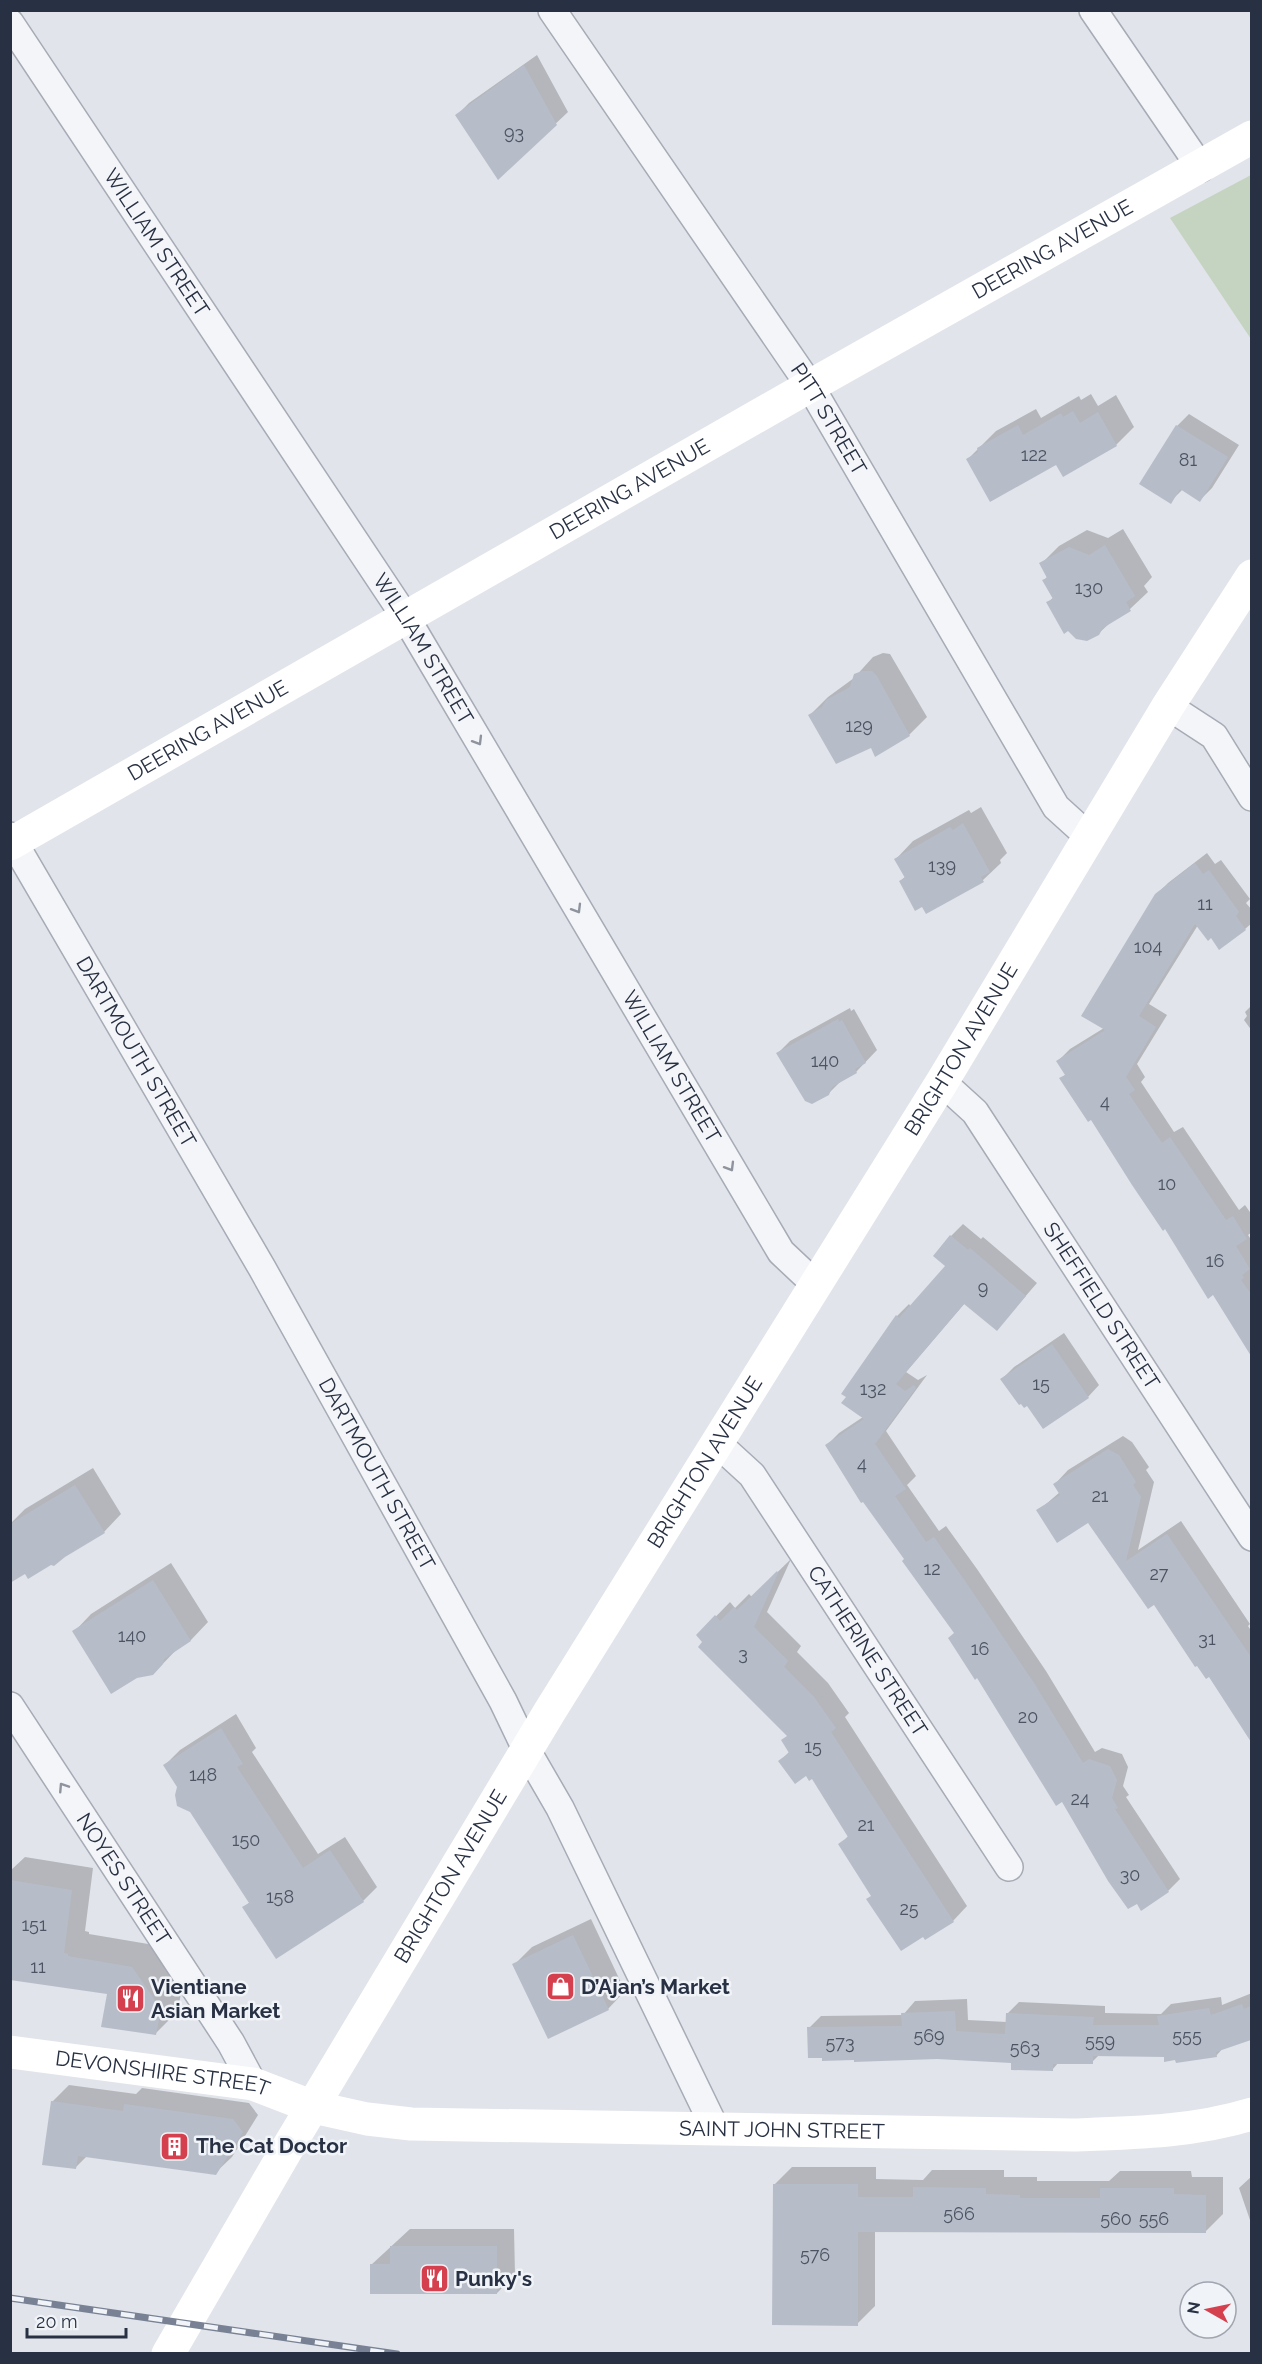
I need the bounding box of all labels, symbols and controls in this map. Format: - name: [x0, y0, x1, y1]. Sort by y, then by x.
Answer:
- house number: 93: [504, 122, 524, 143]
- street label: WILLIAM STREET: [98, 164, 215, 321]
- street label: DEERING AVENUE: [967, 194, 1137, 304]
- street label: PITT STREET: [786, 358, 872, 480]
- street label: DEERING AVENUE: [545, 433, 714, 544]
- house number: 122: [1021, 444, 1047, 465]
- house number: 81: [1179, 449, 1197, 470]
- street label: WILLIAM STREET: [368, 568, 479, 729]
- house number: 130: [1075, 577, 1103, 598]
- street label: DEERING AVENUE: [123, 675, 292, 786]
- house number: 129: [845, 715, 873, 736]
- one-way arrow: [471, 735, 482, 745]
- house number: 139: [928, 855, 956, 876]
- house number: 11: [1197, 893, 1213, 914]
- one-way arrow: [570, 903, 582, 913]
- house number: 104: [1134, 936, 1162, 957]
- street label: DARTMOUTH STREET: [71, 952, 202, 1152]
- street label: BRIGHTON AVENUE: [899, 958, 1023, 1140]
- street label: WILLIAM STREET: [617, 986, 727, 1147]
- house number: 140: [811, 1050, 839, 1071]
- house number: 4: [1100, 1091, 1110, 1112]
- one-way arrow: [723, 1161, 735, 1171]
- house number: 10: [1158, 1173, 1176, 1194]
- street label: SHEFFIELD STREET: [1038, 1217, 1165, 1394]
- house number: 16: [1206, 1250, 1224, 1271]
- house number: 9: [978, 1277, 988, 1298]
- street label: BRIGHTON AVENUE: [642, 1372, 767, 1552]
- street label: DARTMOUTH STREET: [314, 1373, 441, 1575]
- house number: 15: [1032, 1373, 1050, 1394]
- house number: 132: [860, 1378, 886, 1399]
- house number: 4: [857, 1453, 867, 1474]
- house number: 21: [1091, 1485, 1109, 1506]
- house number: 12: [923, 1558, 941, 1579]
- street label: CATHERINE STREET: [803, 1561, 933, 1741]
- house number: 27: [1149, 1563, 1169, 1584]
- house number: 140: [118, 1625, 146, 1646]
- house number: 31: [1198, 1628, 1216, 1649]
- house number: 16: [971, 1638, 989, 1659]
- house number: 3: [738, 1643, 748, 1664]
- house number: 20: [1018, 1706, 1038, 1727]
- house number: 15: [804, 1736, 822, 1757]
- house number: 148: [189, 1764, 217, 1785]
- one-way arrow: [59, 1783, 70, 1794]
- street label: BRIGHTON AVENUE: [389, 1785, 512, 1967]
- house number: 24: [1070, 1788, 1090, 1809]
- street label: NOYES STREET: [71, 1808, 176, 1950]
- house number: 21: [857, 1814, 875, 1835]
- house number: 150: [232, 1829, 260, 1850]
- house number: 30: [1120, 1864, 1140, 1885]
- house number: 158: [266, 1886, 294, 1907]
- house number: 25: [899, 1898, 919, 1919]
- house number: 151: [21, 1914, 47, 1935]
- house number: 11: [30, 1956, 46, 1977]
- shop icon: D’Ajan’s Market: [544, 1971, 576, 2003]
- place label: Vientiane Asian Market: [151, 1974, 280, 2023]
- place label: D’Ajan’s Market: [581, 1974, 730, 1999]
- restaurant icon: Vientiane Asian Market: [114, 1983, 146, 2015]
- house number: 569: [913, 2025, 945, 2046]
- house number: 555: [1172, 2025, 1202, 2046]
- house number: 559: [1085, 2030, 1115, 2051]
- house number: 573: [826, 2032, 855, 2053]
- house number: 563: [1010, 2037, 1040, 2058]
- street label: DEVONSHIRE STREET: [54, 2045, 274, 2101]
- street label: SAINT JOHN STREET: [679, 2115, 885, 2144]
- building icon: The Cat Doctor: [159, 2130, 191, 2162]
- place label: The Cat Doctor: [196, 2133, 347, 2158]
- house number: 566: [943, 2203, 975, 2224]
- house number: 560: [1100, 2208, 1132, 2229]
- house number: 556: [1139, 2208, 1169, 2229]
- house number: 576: [800, 2244, 830, 2265]
- restaurant icon: Punky's: [418, 2263, 450, 2295]
- place label: Punky's: [455, 2266, 532, 2291]
- north arrow: [1178, 2280, 1238, 2340]
- text: N: [1183, 2300, 1204, 2315]
- scale bar: [27, 2301, 126, 2339]
- text: 20 m: [36, 2311, 78, 2332]

